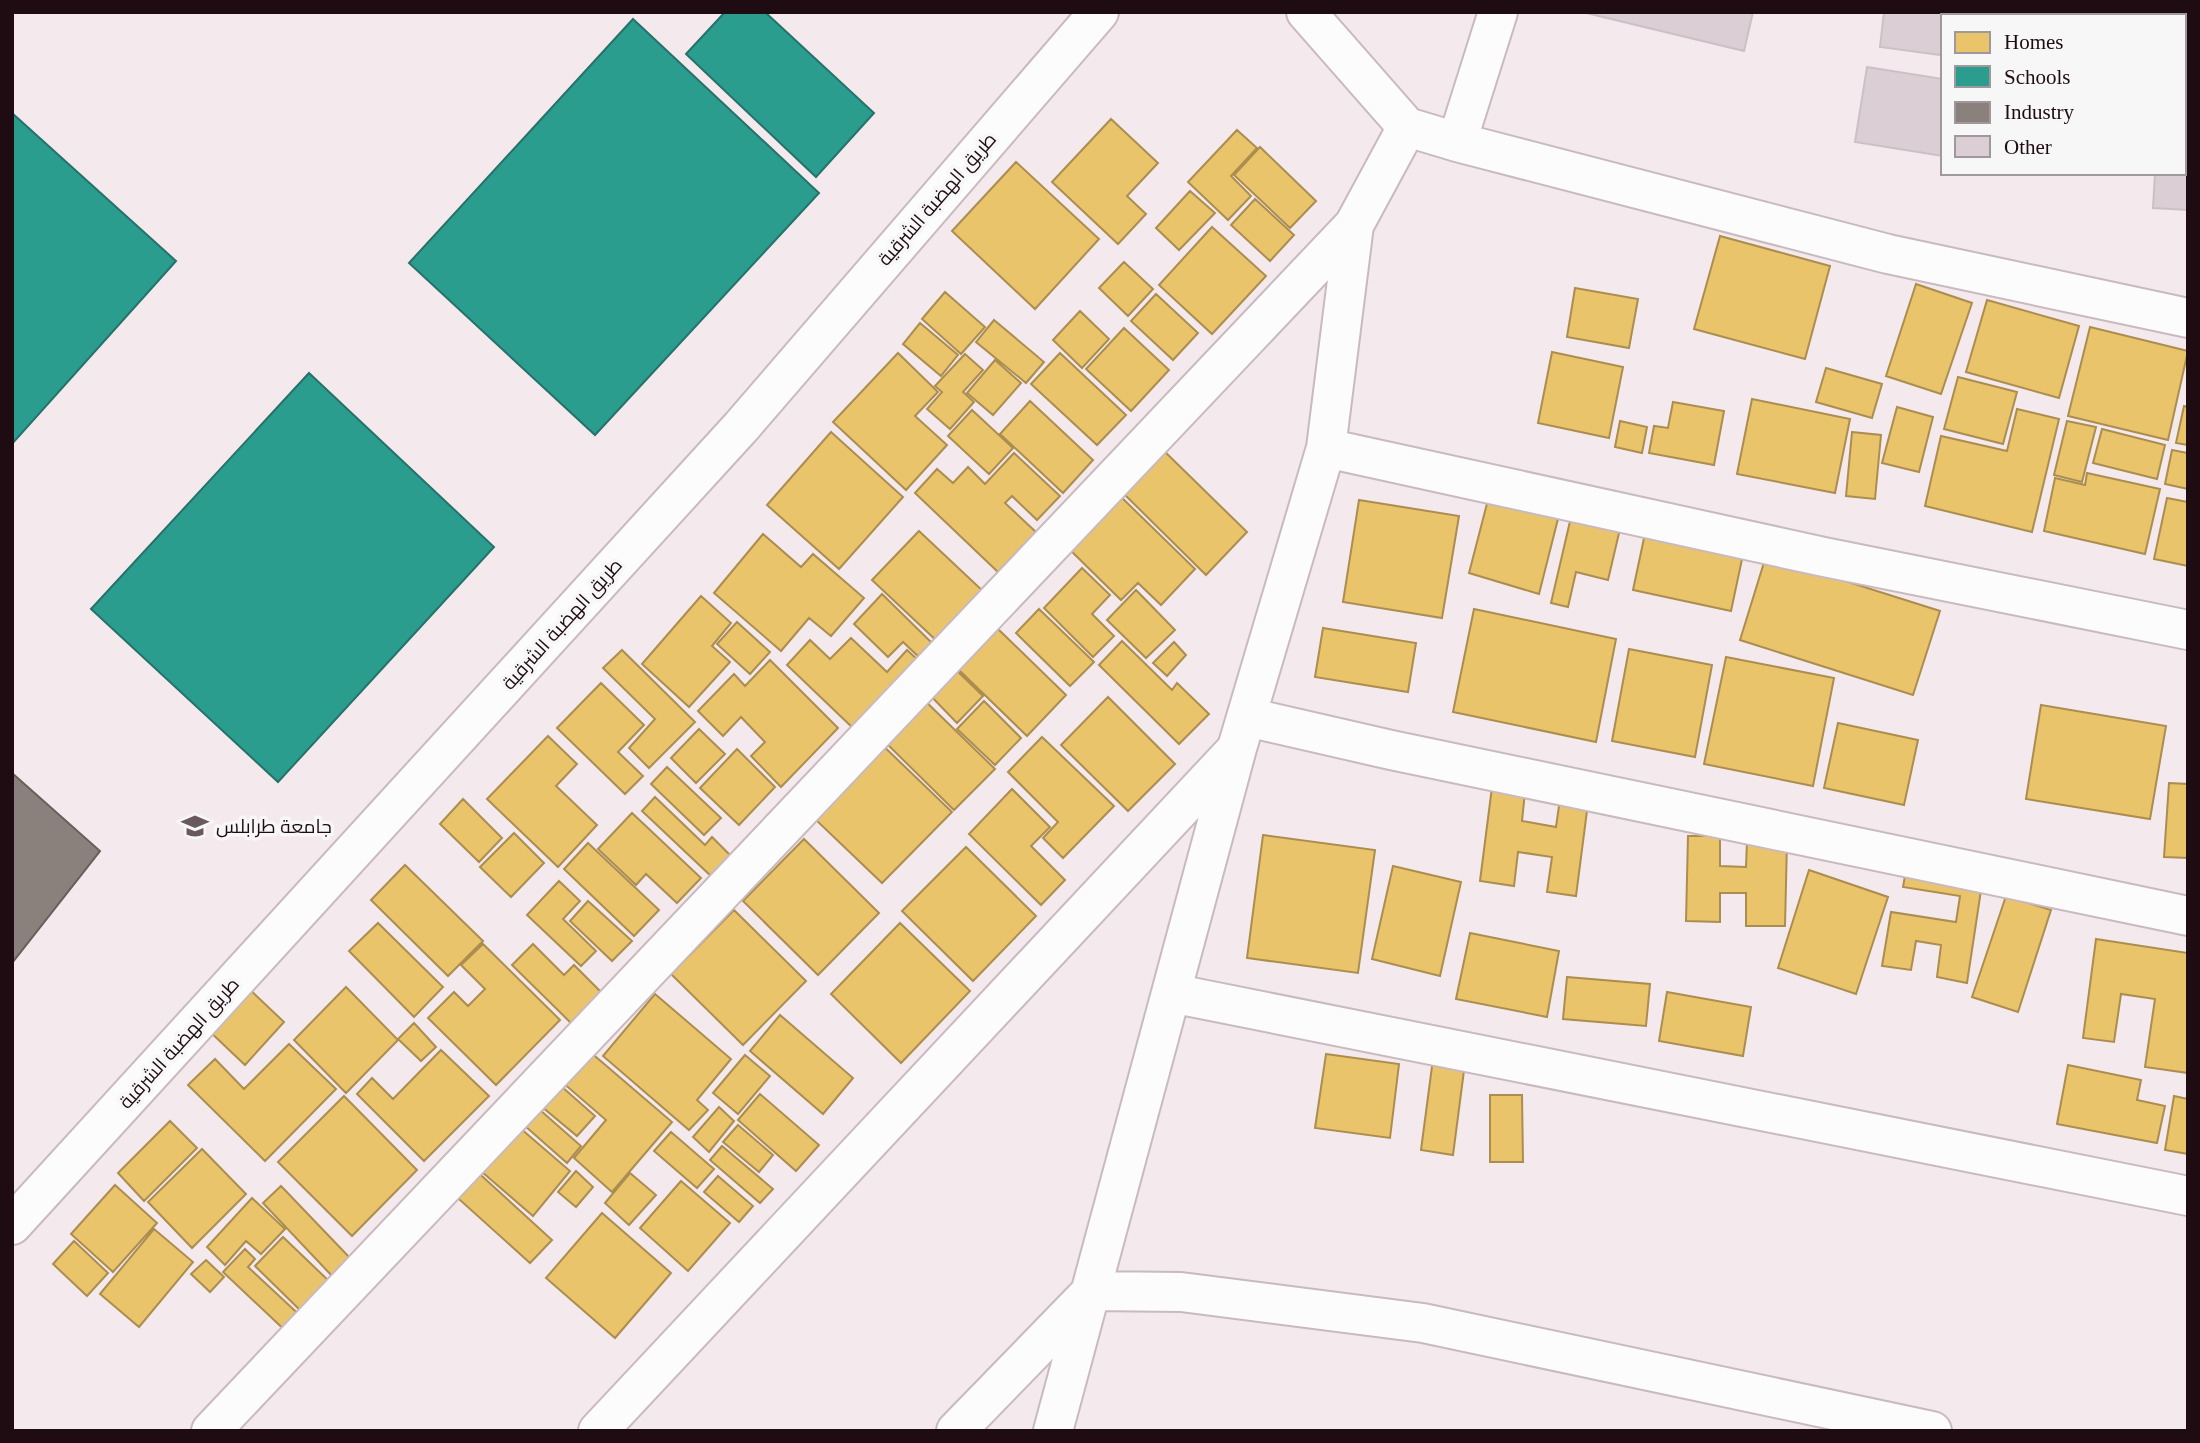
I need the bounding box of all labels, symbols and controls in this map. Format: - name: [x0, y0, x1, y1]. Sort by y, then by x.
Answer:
- legend: [1941, 14, 2186, 175]
- text: Homes: [2004, 30, 2064, 54]
- text: Schools: [2004, 65, 2071, 89]
- text: Industry: [2004, 100, 2074, 124]
- street label: طريق الهضبة الشرقية: [874, 128, 1002, 271]
- text: Other: [2004, 135, 2052, 159]
- street label: طريق الهضبة الشرقية: [498, 554, 628, 695]
- school or university icon: جامعة طرابلس: [180, 811, 210, 841]
- place label: جامعة طرابلس: [216, 816, 332, 838]
- street label: طريق الهضبة الشرقية: [115, 973, 245, 1114]

